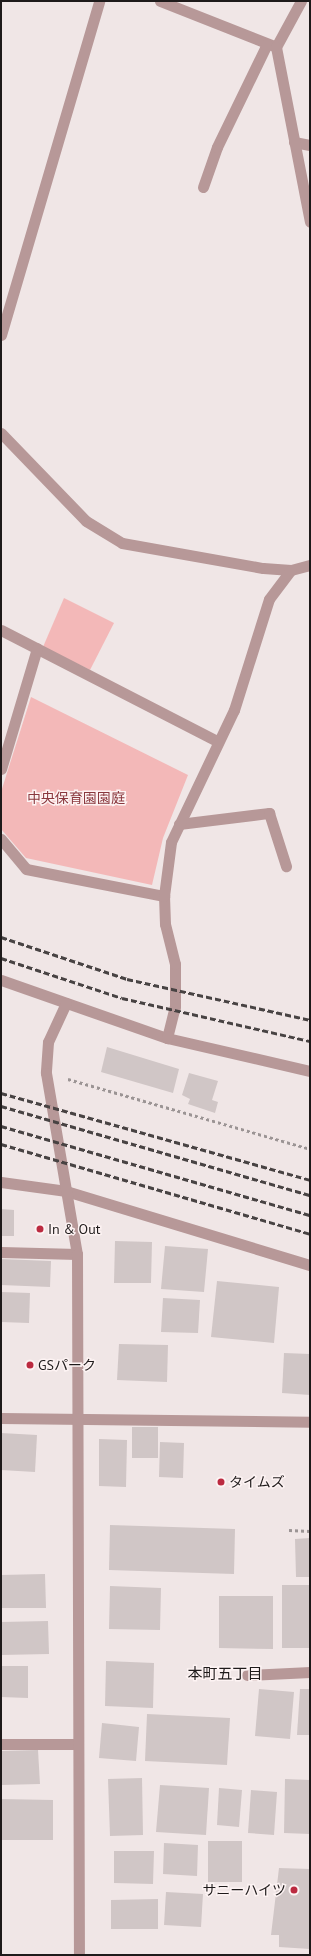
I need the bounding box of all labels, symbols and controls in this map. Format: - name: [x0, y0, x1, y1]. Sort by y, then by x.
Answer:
- park label: 中央保育園園庭: [27, 790, 125, 806]
- place label: In & Out: [48, 1221, 100, 1237]
- marker: In & Out: [35, 1224, 45, 1234]
- place label: GSパーク: [38, 1357, 96, 1373]
- marker: GSパーク: [25, 1360, 35, 1370]
- place label: タイムズ: [229, 1474, 285, 1490]
- marker: タイムズ: [216, 1477, 226, 1487]
- district label: 本町五丁目: [188, 1665, 262, 1683]
- place label: サニーハイツ: [202, 1882, 286, 1898]
- marker: サニーハイツ: [289, 1885, 299, 1895]

